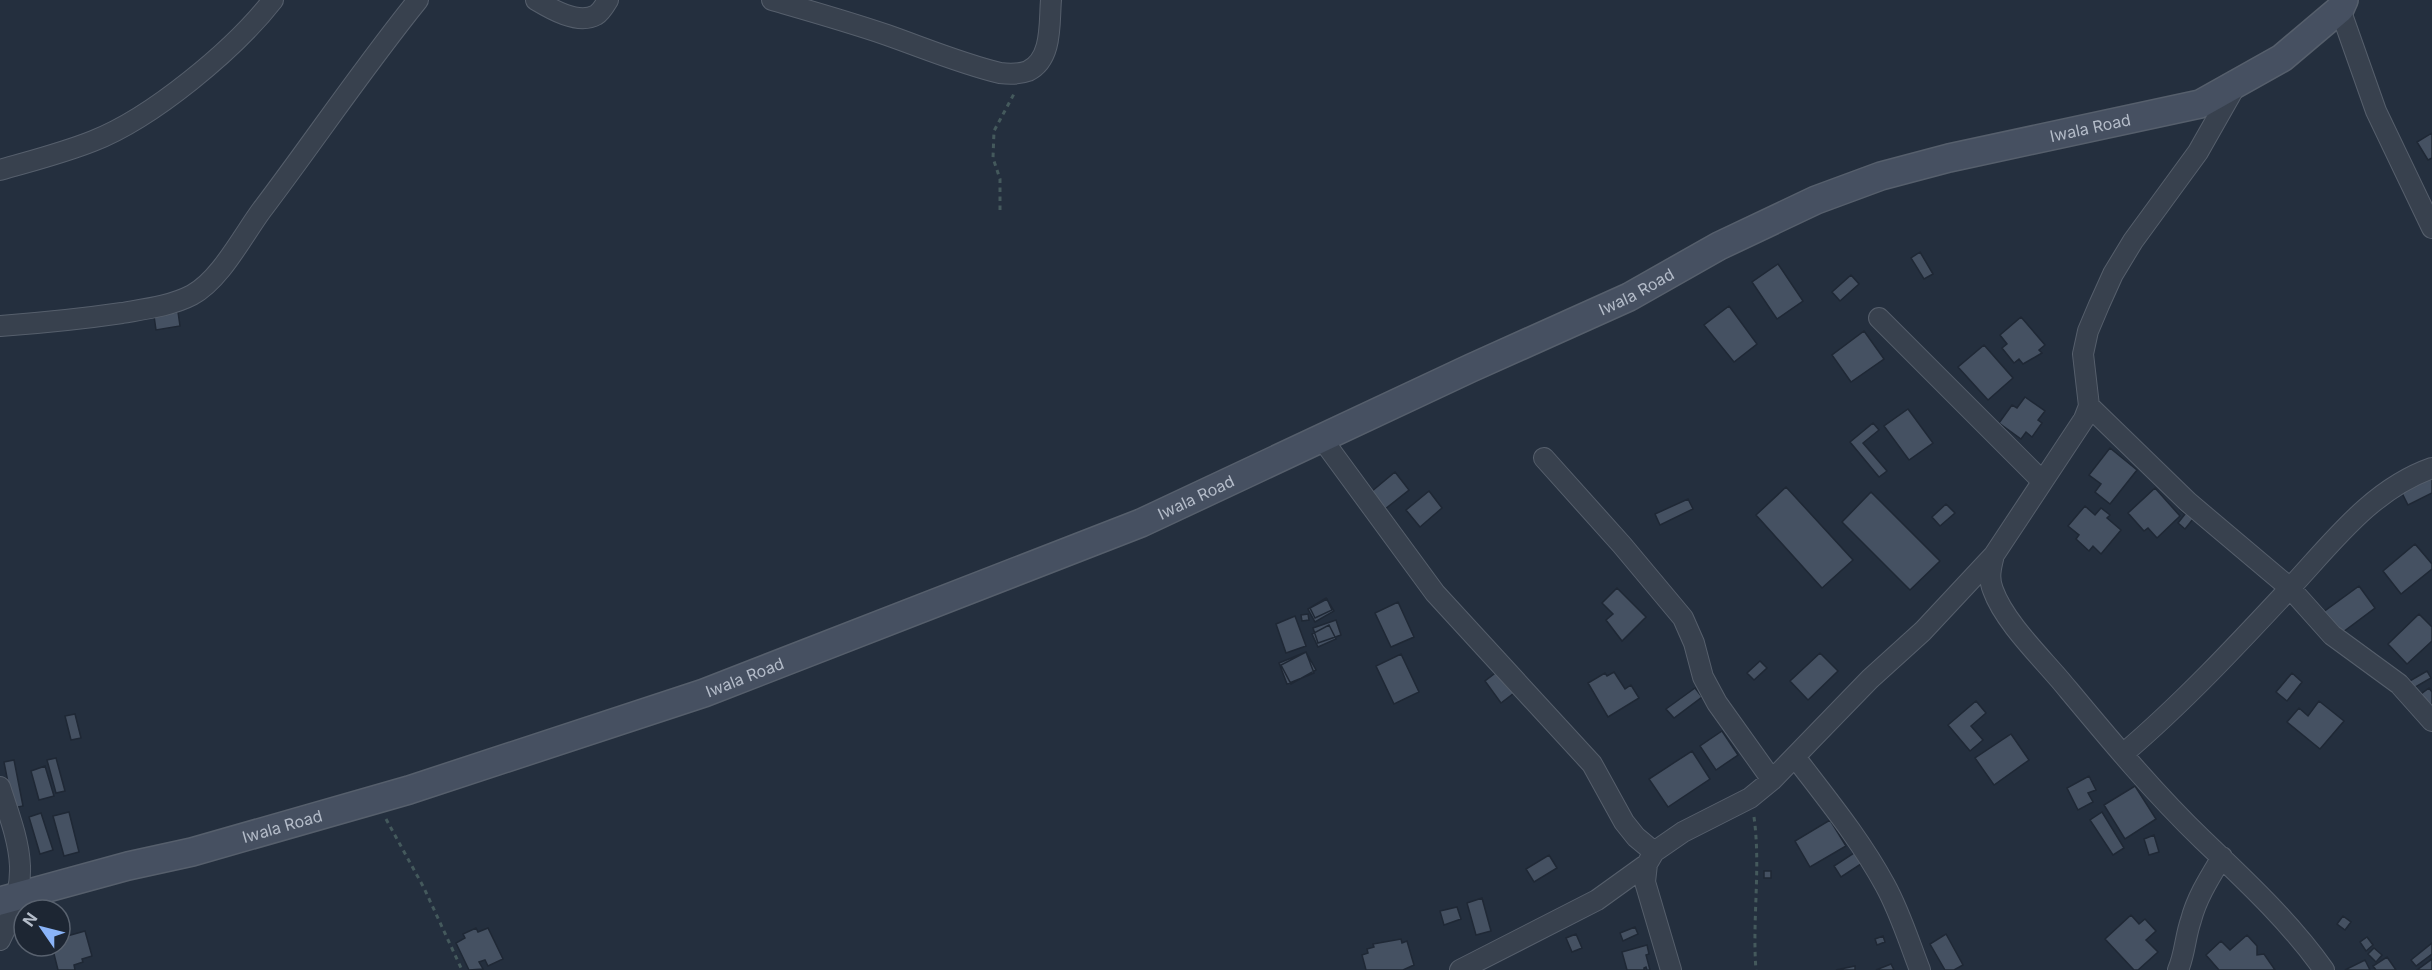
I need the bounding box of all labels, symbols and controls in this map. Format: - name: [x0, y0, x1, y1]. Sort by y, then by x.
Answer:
- street label: Iwala Road: [2048, 109, 2133, 146]
- street label: Iwala Road: [1595, 264, 1677, 319]
- street label: Iwala Road: [1154, 471, 1237, 524]
- street label: Iwala Road: [703, 653, 787, 701]
- street label: Iwala Road: [240, 805, 325, 847]
- north arrow: [12, 898, 72, 958]
- text: N: [18, 909, 41, 930]

